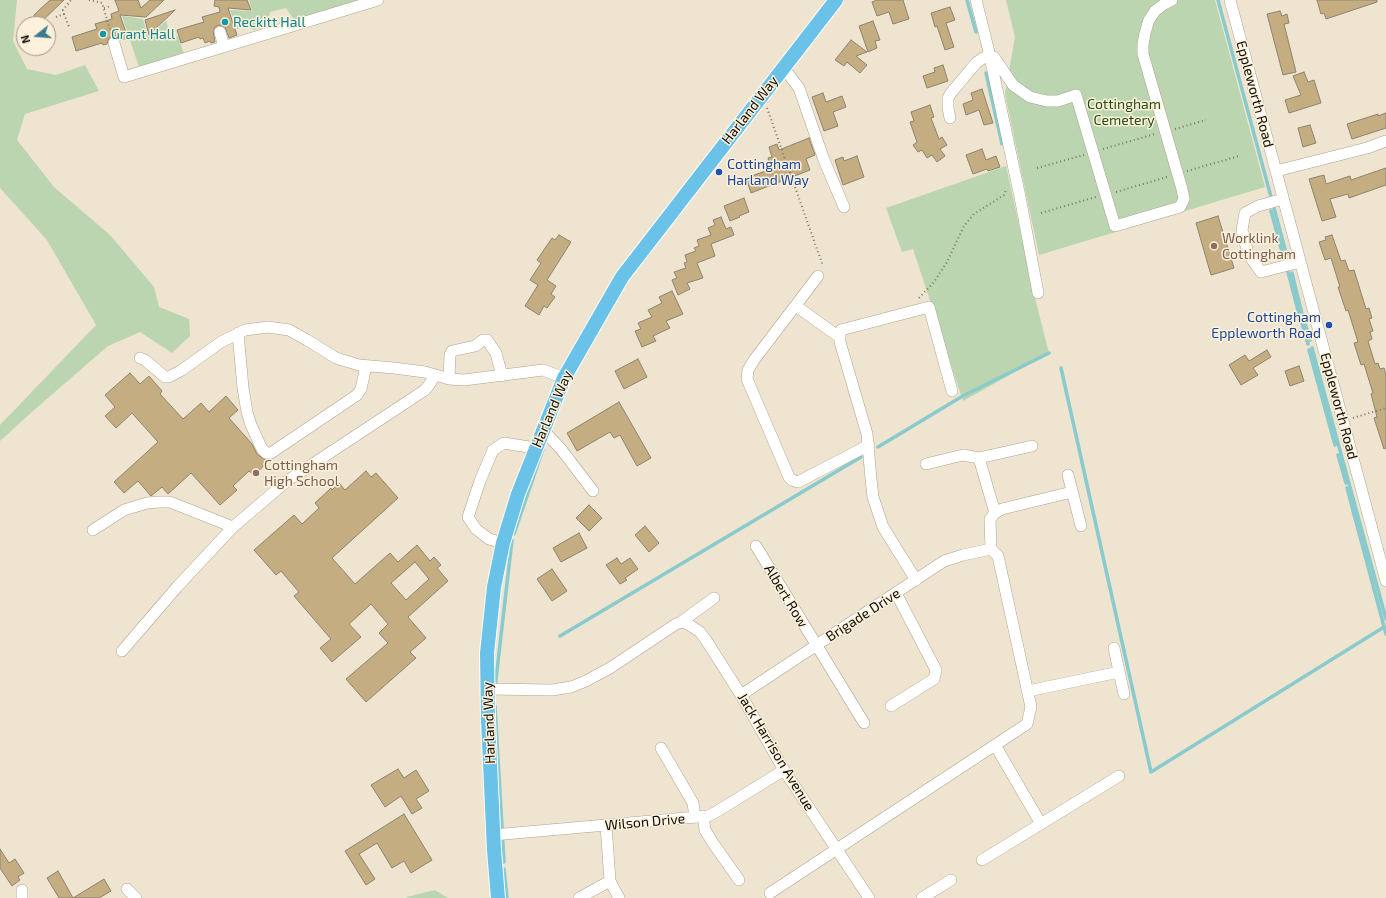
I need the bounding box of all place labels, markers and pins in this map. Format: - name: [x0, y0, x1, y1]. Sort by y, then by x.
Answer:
- place label: Reckitt Hall: [233, 14, 306, 30]
- marker: Reckitt Hall: [220, 17, 230, 27]
- place label: Grant Hall: [111, 26, 175, 42]
- marker: Grant Hall: [98, 29, 108, 39]
- place label: Cottingham Harland Way: [727, 156, 809, 188]
- marker: Cottingham Harland Way: [714, 167, 724, 177]
- place label: Worklink Cottingham: [1222, 230, 1296, 262]
- marker: Worklink Cottingham: [1209, 241, 1219, 251]
- place label: Cottingham Eppleworth Road: [1211, 309, 1321, 342]
- marker: Cottingham Eppleworth Road: [1324, 320, 1334, 330]
- place label: Cottingham High School: [264, 457, 339, 490]
- marker: Cottingham High School: [251, 468, 261, 478]

